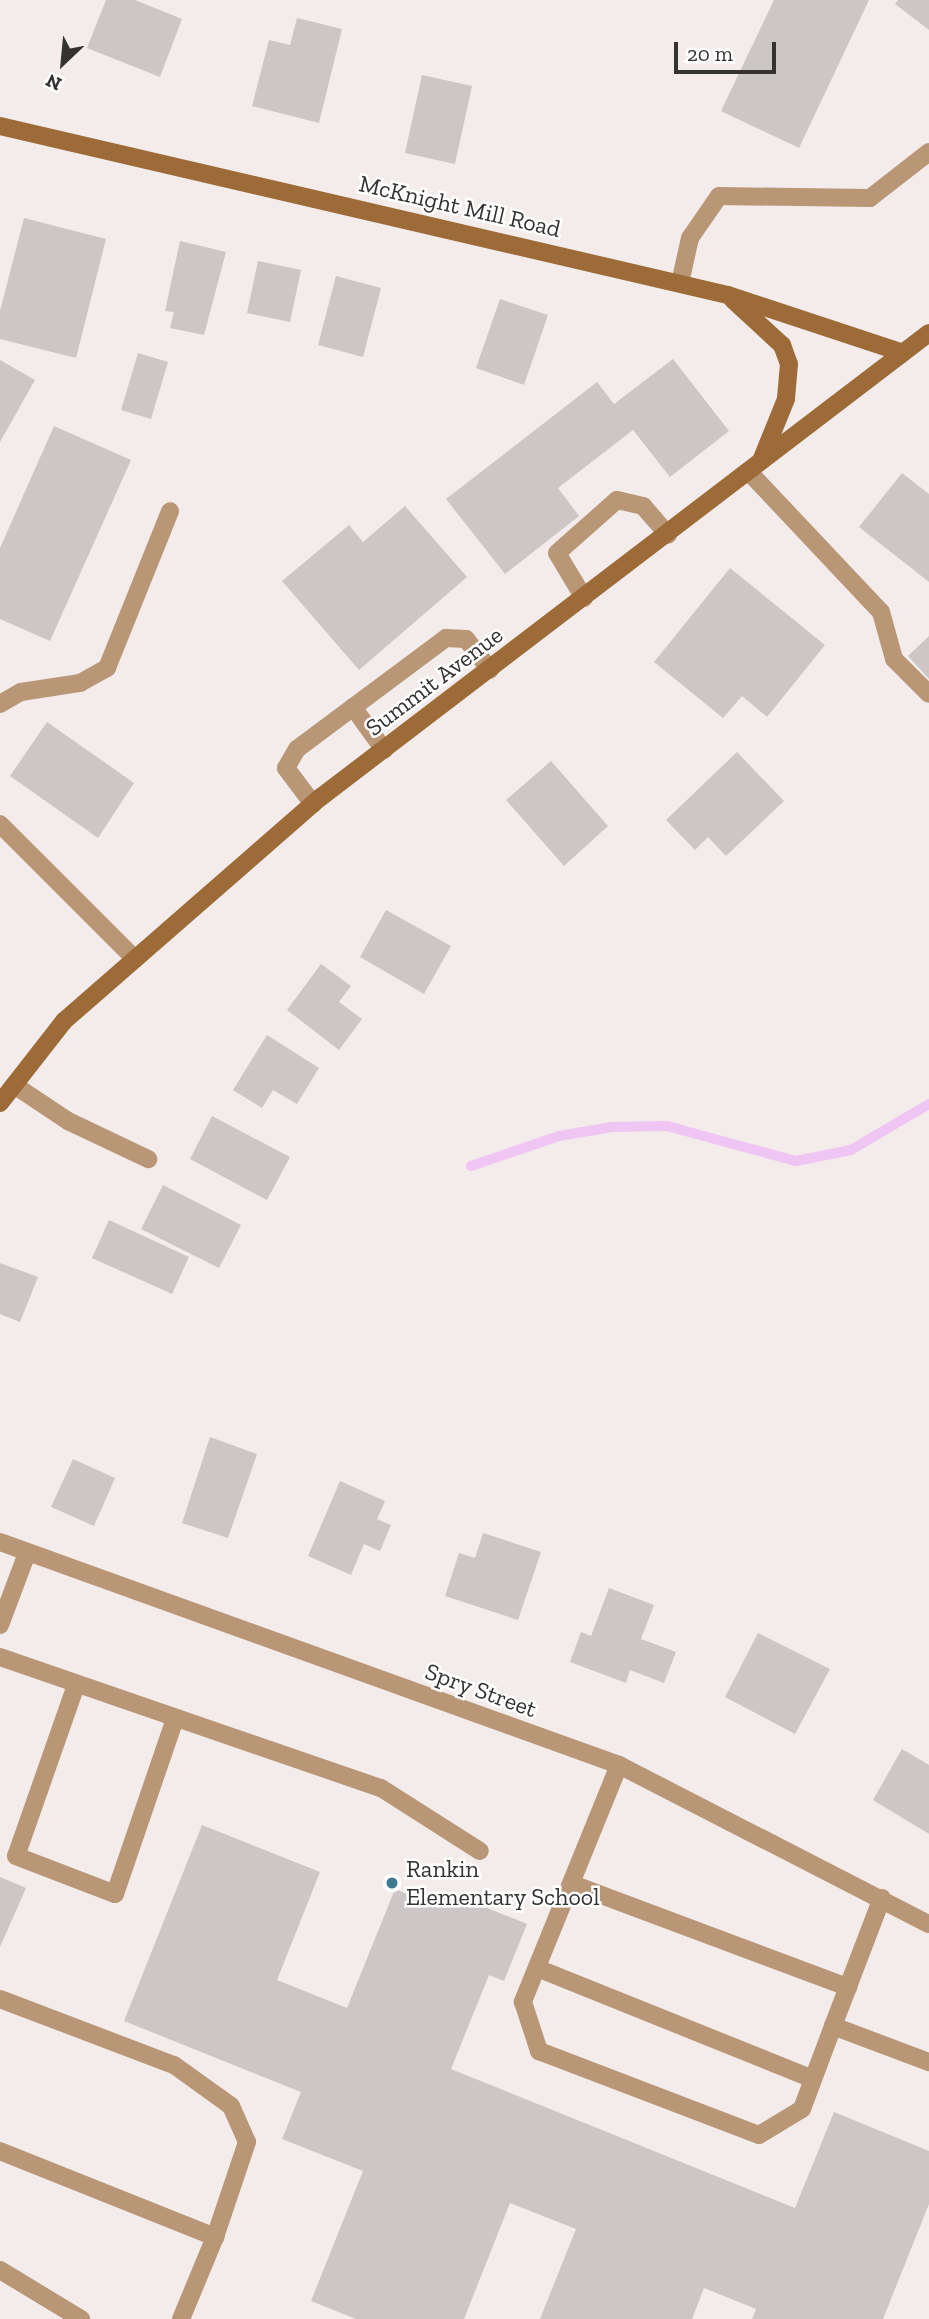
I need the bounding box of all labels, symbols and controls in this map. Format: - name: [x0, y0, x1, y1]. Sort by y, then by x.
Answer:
- north arrow: [28, 28, 98, 98]
- scale bar: [677, 28, 778, 72]
- text: 20 m: [687, 41, 733, 66]
- text: N: [42, 69, 65, 96]
- street label: McKnight Mill Road: [356, 169, 564, 243]
- street label: Summit Avenue: [360, 620, 508, 742]
- street label: Spry Street: [421, 1656, 541, 1724]
- place label: Rankin Elementary School: [406, 1855, 600, 1911]
- marker: Rankin Elementary School: [384, 1875, 400, 1891]

